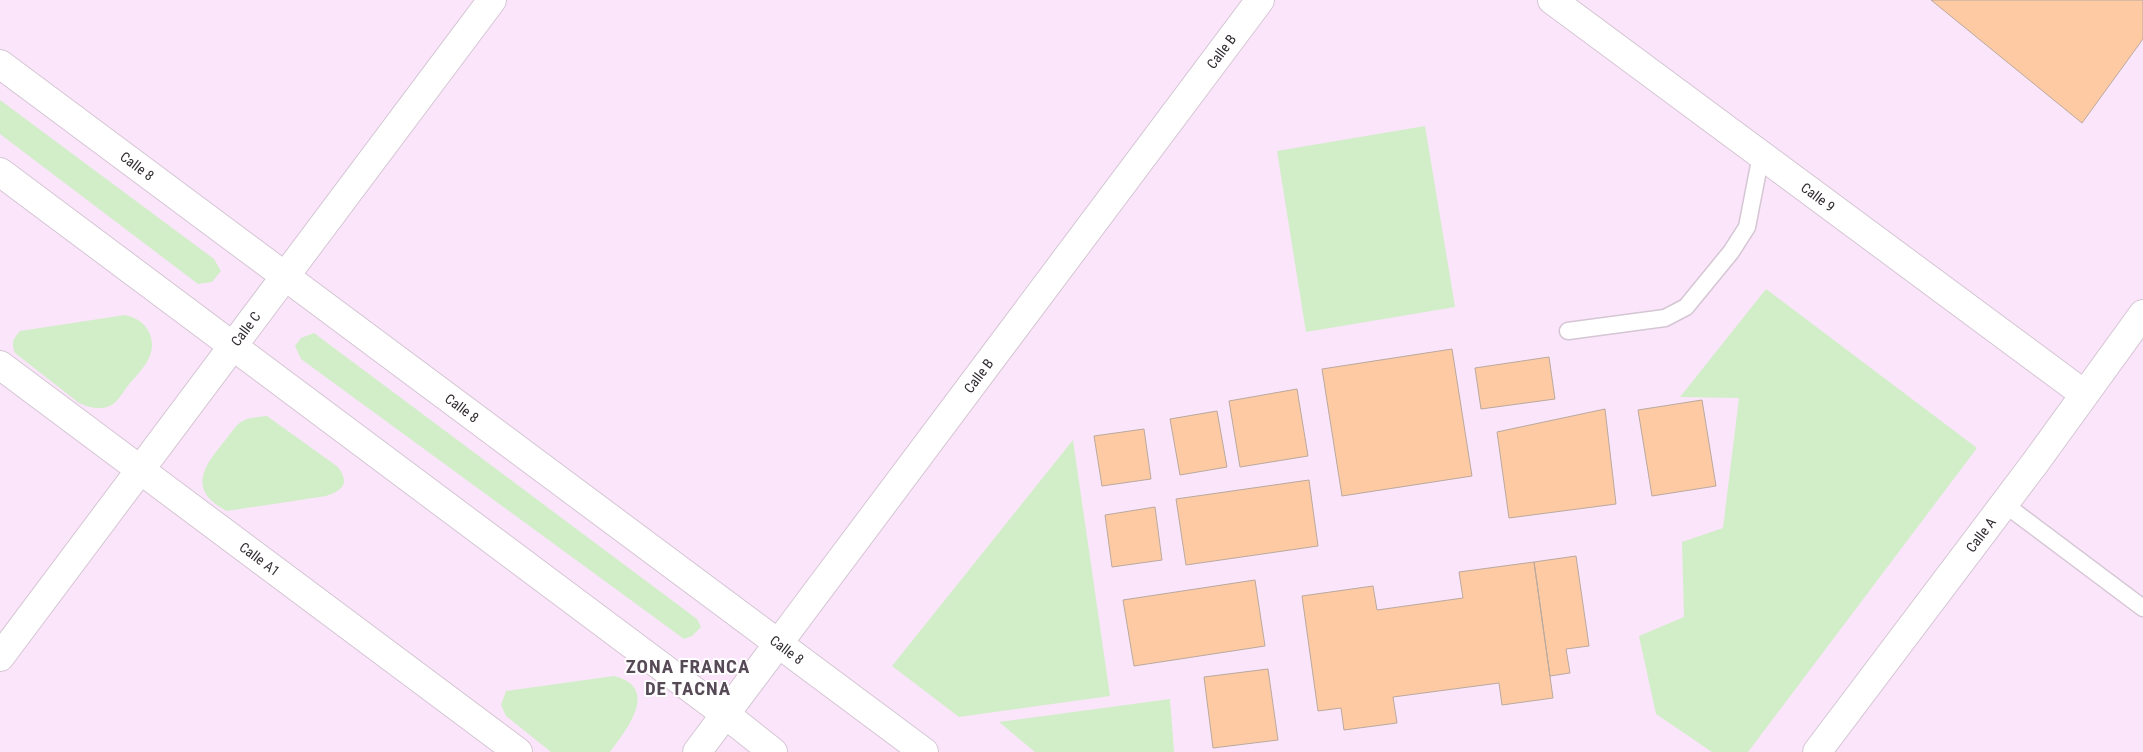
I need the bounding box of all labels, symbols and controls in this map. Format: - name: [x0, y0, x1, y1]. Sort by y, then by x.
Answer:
- street label: Calle B: [1203, 31, 1239, 72]
- street label: Calle 8: [117, 148, 157, 184]
- street label: Calle 9: [1798, 179, 1838, 215]
- street label: Calle C: [228, 308, 264, 349]
- street label: Calle B: [961, 356, 997, 396]
- street label: Calle 8: [442, 390, 482, 426]
- street label: Calle A: [1963, 514, 1999, 555]
- street label: Calle A1: [236, 539, 283, 579]
- street label: Calle 8: [767, 632, 807, 668]
- district label: ZONA FRANCA DE TACNA: [626, 655, 750, 700]

